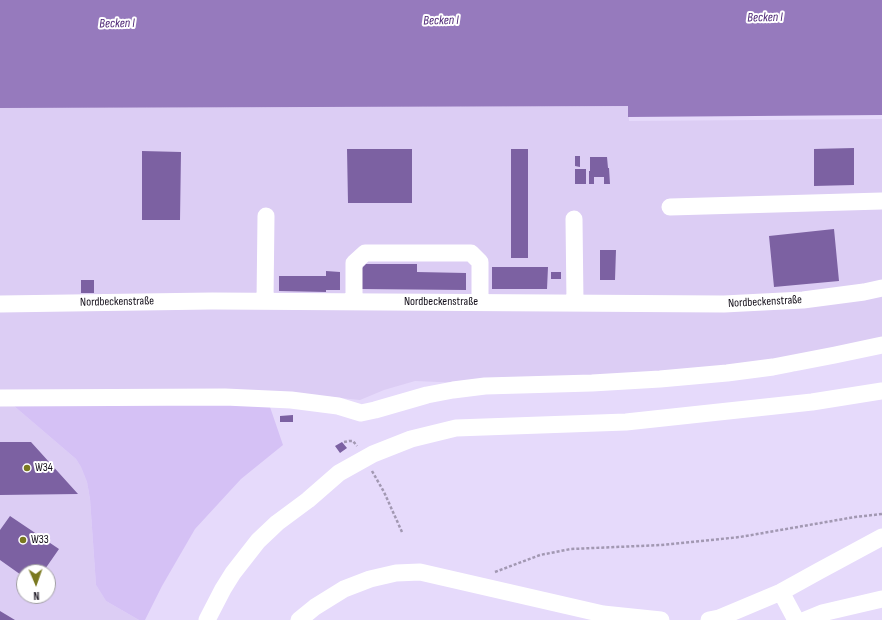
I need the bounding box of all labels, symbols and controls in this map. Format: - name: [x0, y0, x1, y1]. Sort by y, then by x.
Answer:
- water label: Becken I: [747, 10, 783, 26]
- water label: Becken I: [423, 13, 459, 29]
- water label: Becken I: [99, 16, 135, 32]
- street label: Nordbeckenstraße: [728, 293, 802, 311]
- street label: Nordbeckenstraße: [80, 294, 154, 310]
- street label: Nordbeckenstraße: [404, 295, 478, 309]
- place label: W34: [35, 461, 53, 475]
- marker: W34: [22, 463, 32, 473]
- place label: W33: [31, 533, 49, 547]
- marker: W33: [18, 535, 28, 545]
- north arrow: [16, 564, 56, 604]
- text: N: [33, 589, 40, 602]

